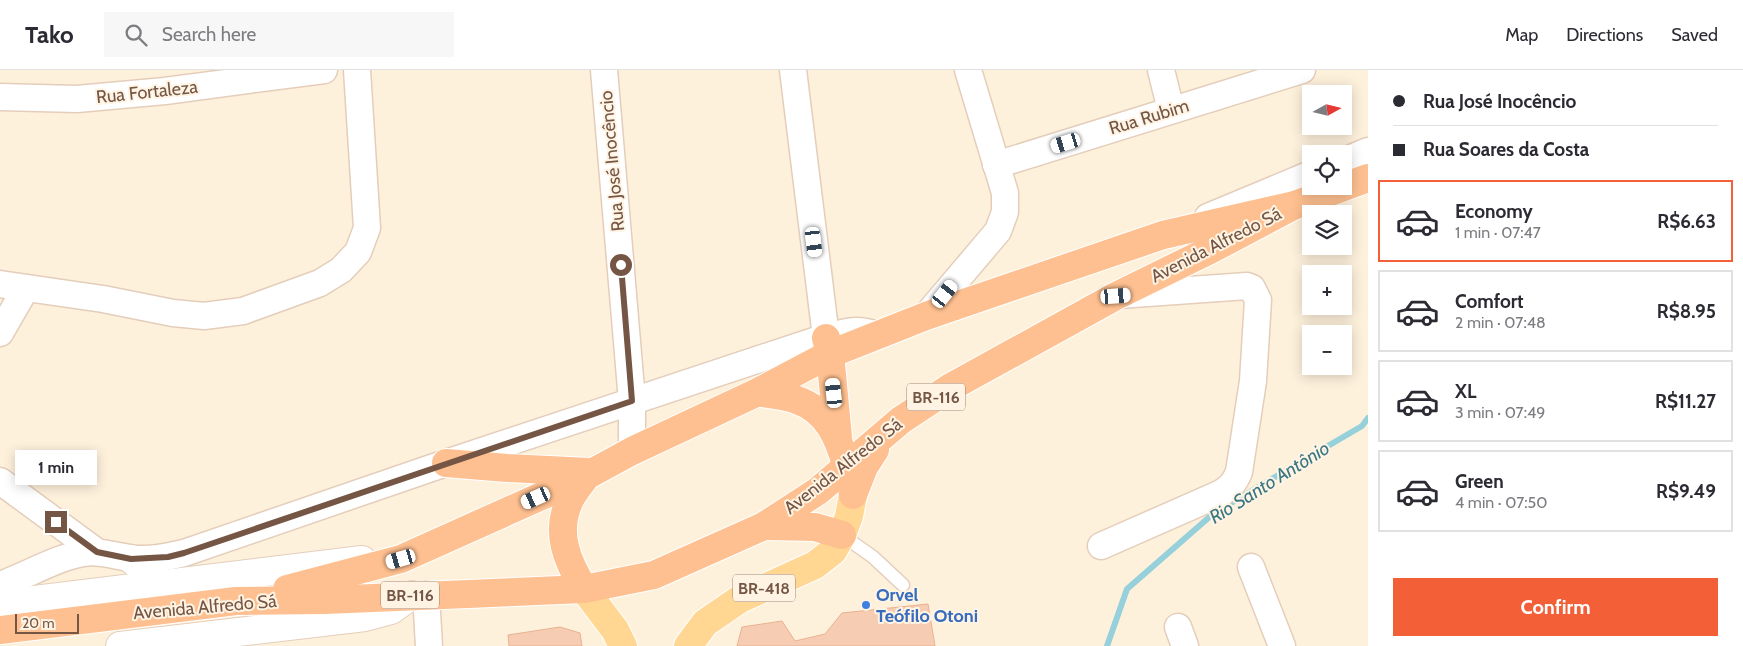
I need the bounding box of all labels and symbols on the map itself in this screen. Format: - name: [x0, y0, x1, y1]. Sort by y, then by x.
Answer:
- street label: Rua Fortaleza: [95, 76, 199, 108]
- north arrow: [1302, 85, 1352, 135]
- street label: Rua José Inocêncio: [595, 90, 629, 232]
- street label: Rua Rubim: [1106, 94, 1192, 140]
- car: [1049, 131, 1082, 155]
- street label: Avenida Alfredo Sá: [1147, 202, 1285, 287]
- car: [804, 226, 823, 258]
- route start: [610, 254, 632, 276]
- car: [929, 278, 960, 310]
- car: [1100, 287, 1131, 305]
- car: [824, 377, 843, 409]
- road number: BR-116: [907, 384, 965, 411]
- street label: Avenida Alfredo Sá: [780, 413, 907, 519]
- water label: Rio Santo Antônio: [1205, 436, 1334, 529]
- callout: 1 min: [15, 450, 97, 484]
- car: [519, 485, 552, 511]
- route end: [45, 511, 67, 533]
- car: [384, 548, 417, 570]
- road number: BR-418: [733, 574, 795, 602]
- road number: BR-116: [381, 582, 439, 608]
- place label: Orvel Teófilo Otoni: [876, 584, 978, 627]
- street label: Avenida Alfredo Sá: [132, 590, 278, 624]
- marker: Orvel Teófilo Otoni: [860, 599, 872, 611]
- scale bar: [15, 611, 79, 634]

